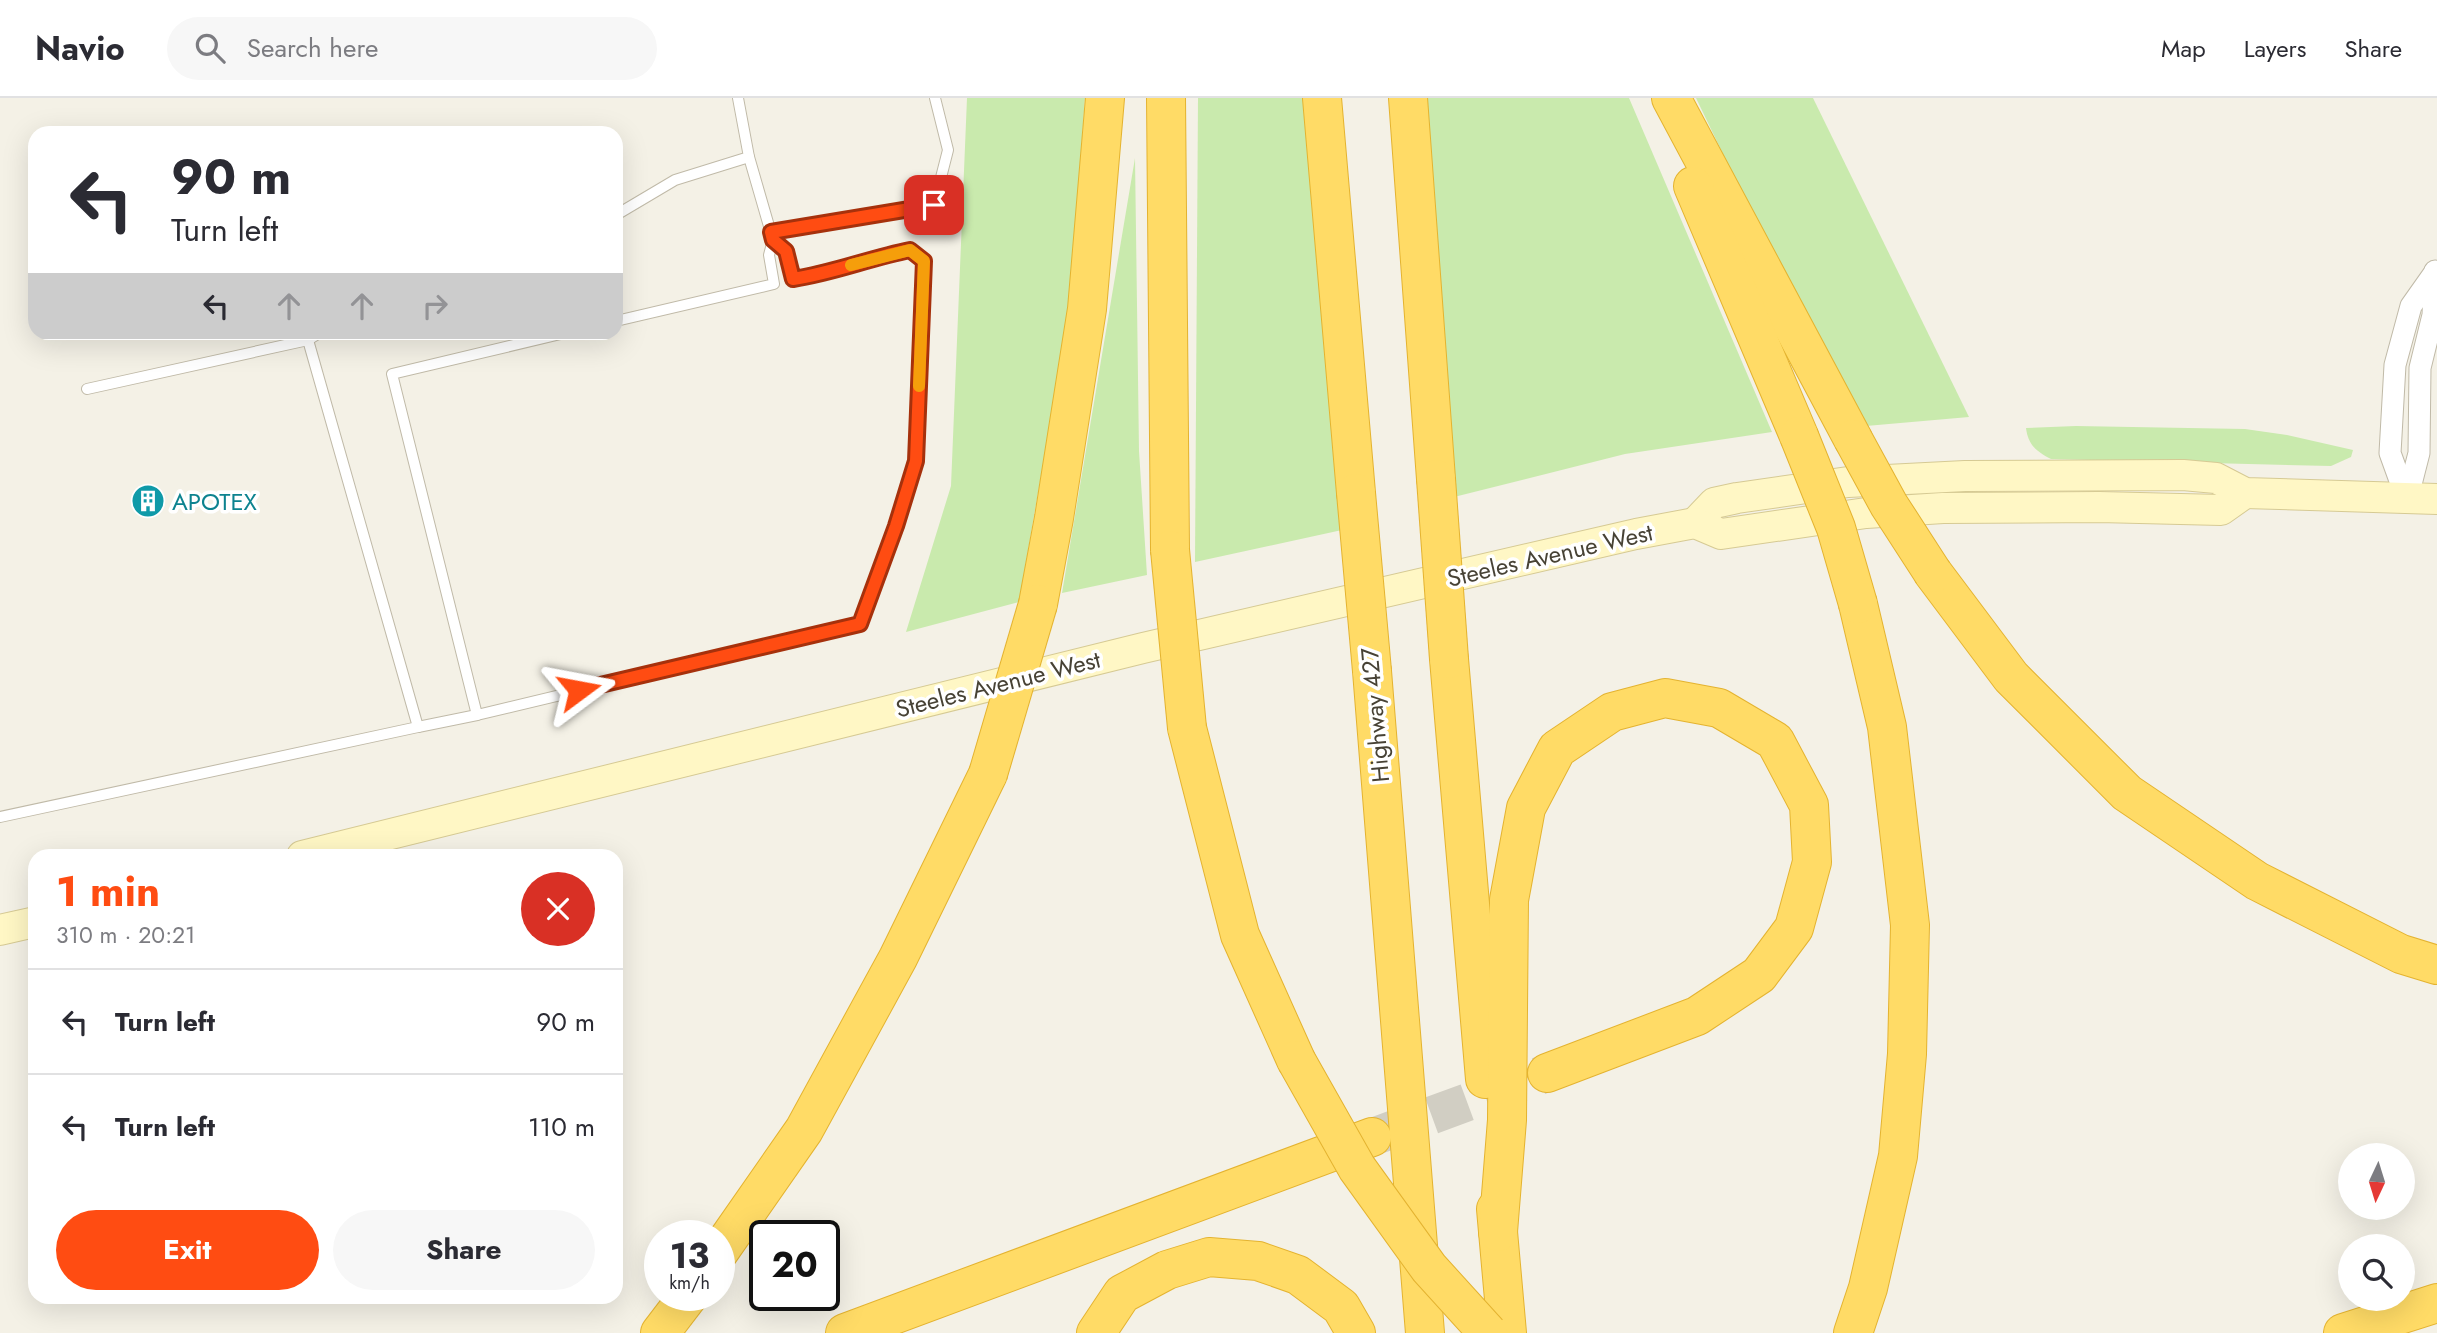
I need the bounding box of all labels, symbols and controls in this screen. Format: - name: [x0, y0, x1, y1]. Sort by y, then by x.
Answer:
- search box: [167, 17, 657, 80]
- text: Navio: [35, 25, 125, 72]
- icon: search: [191, 29, 229, 67]
- text: Search here: [247, 29, 378, 67]
- text: Map: [2161, 31, 2206, 66]
- text: Layers: [2244, 31, 2306, 66]
- text: Share: [2344, 31, 2402, 66]
- text: 90 m: [171, 142, 291, 212]
- icon: left: [56, 154, 147, 245]
- pin: [904, 175, 964, 235]
- icon: arrive: [915, 186, 953, 224]
- text: Turn left: [171, 207, 278, 253]
- icon: left: [197, 287, 235, 325]
- icon: ahead: [270, 287, 308, 325]
- icon: ahead: [343, 287, 381, 325]
- icon: right: [416, 287, 454, 325]
- building icon: APOTEX: [129, 482, 167, 520]
- place label: APOTEX: [172, 484, 258, 519]
- street label: Steeles Avenue West: [1444, 514, 1656, 596]
- street label: Steeles Avenue West: [892, 642, 1104, 726]
- street label: Highway 427: [1352, 646, 1398, 784]
- position arrow: [542, 653, 616, 727]
- text: 1 min: [56, 861, 160, 922]
- button: close: [521, 872, 595, 946]
- text: 310 m · 20:21: [56, 918, 195, 952]
- icon: left: [56, 1003, 94, 1041]
- text: Turn left: [115, 1003, 215, 1041]
- text: 90 m: [536, 1003, 595, 1041]
- icon: left: [56, 1108, 94, 1146]
- text: Turn left: [115, 1108, 215, 1146]
- text: 110 m: [528, 1108, 595, 1146]
- north arrow: [2338, 1143, 2415, 1220]
- map controls: [2338, 1143, 2415, 1311]
- button: Exit: [56, 1210, 319, 1290]
- button: Share: [333, 1210, 595, 1290]
- speed limit sign: 20: [749, 1220, 840, 1311]
- text: 13: [670, 1231, 709, 1281]
- button: search: [2338, 1234, 2415, 1311]
- text: km/h: [669, 1270, 710, 1296]

